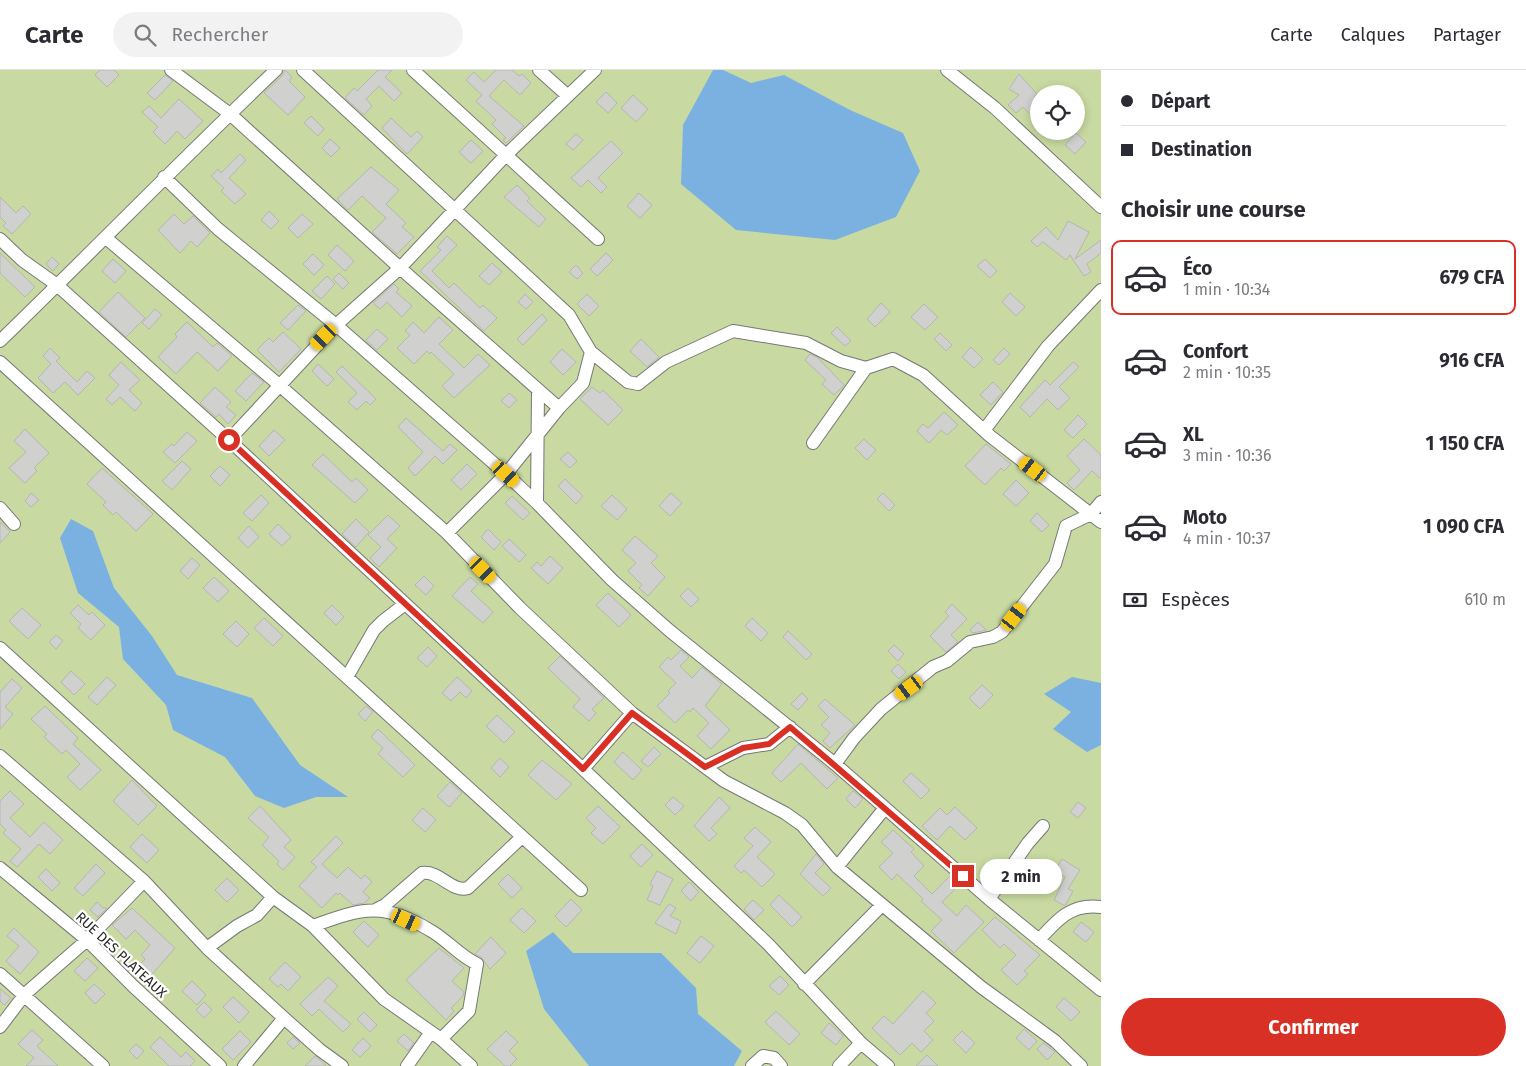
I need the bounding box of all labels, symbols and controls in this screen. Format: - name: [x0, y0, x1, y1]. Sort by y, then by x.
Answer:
- search box: [113, 12, 463, 57]
- text: Carte: [25, 21, 83, 49]
- icon: search: [131, 21, 159, 49]
- text: Rechercher: [171, 23, 268, 46]
- text: Carte: [1270, 24, 1313, 46]
- text: Calques: [1341, 24, 1405, 46]
- text: Partager: [1433, 24, 1501, 46]
- map controls: [1030, 85, 1085, 140]
- button: locate: [1030, 85, 1085, 140]
- text: Départ: [1151, 90, 1210, 113]
- text: Destination: [1151, 138, 1252, 161]
- text: Choisir une course: [1121, 196, 1306, 223]
- icon: car: [1123, 255, 1168, 300]
- text: Éco: [1183, 257, 1212, 280]
- text: 679 CFA: [1440, 266, 1504, 289]
- text: 1 min · 10:34: [1183, 280, 1270, 299]
- car: [308, 321, 339, 353]
- icon: car: [1123, 338, 1168, 383]
- text: Confort: [1183, 340, 1248, 363]
- text: 916 CFA: [1439, 349, 1504, 372]
- text: 2 min · 10:35: [1183, 363, 1271, 382]
- icon: car: [1123, 421, 1168, 466]
- text: XL: [1183, 423, 1204, 446]
- route start: [218, 429, 240, 451]
- text: 1 150 CFA: [1426, 432, 1504, 455]
- text: 3 min · 10:36: [1183, 446, 1272, 465]
- car: [1016, 454, 1049, 484]
- car: [489, 458, 522, 490]
- icon: car: [1123, 504, 1168, 549]
- text: Moto: [1183, 506, 1227, 529]
- text: 1 090 CFA: [1423, 515, 1504, 538]
- text: 4 min · 10:37: [1183, 529, 1271, 548]
- car: [467, 554, 498, 586]
- icon: cash: [1121, 586, 1149, 614]
- text: Espèces: [1161, 588, 1230, 611]
- text: 610 m: [1464, 590, 1506, 609]
- car: [998, 601, 1029, 633]
- car: [892, 673, 925, 703]
- callout: 2 min: [980, 858, 1063, 894]
- route end: [952, 865, 974, 887]
- text: 2 min: [1001, 867, 1041, 886]
- car: [389, 907, 422, 933]
- street label: RUE DES PLATEAUX: [72, 908, 170, 1002]
- button: Confirmer: [1121, 998, 1506, 1056]

